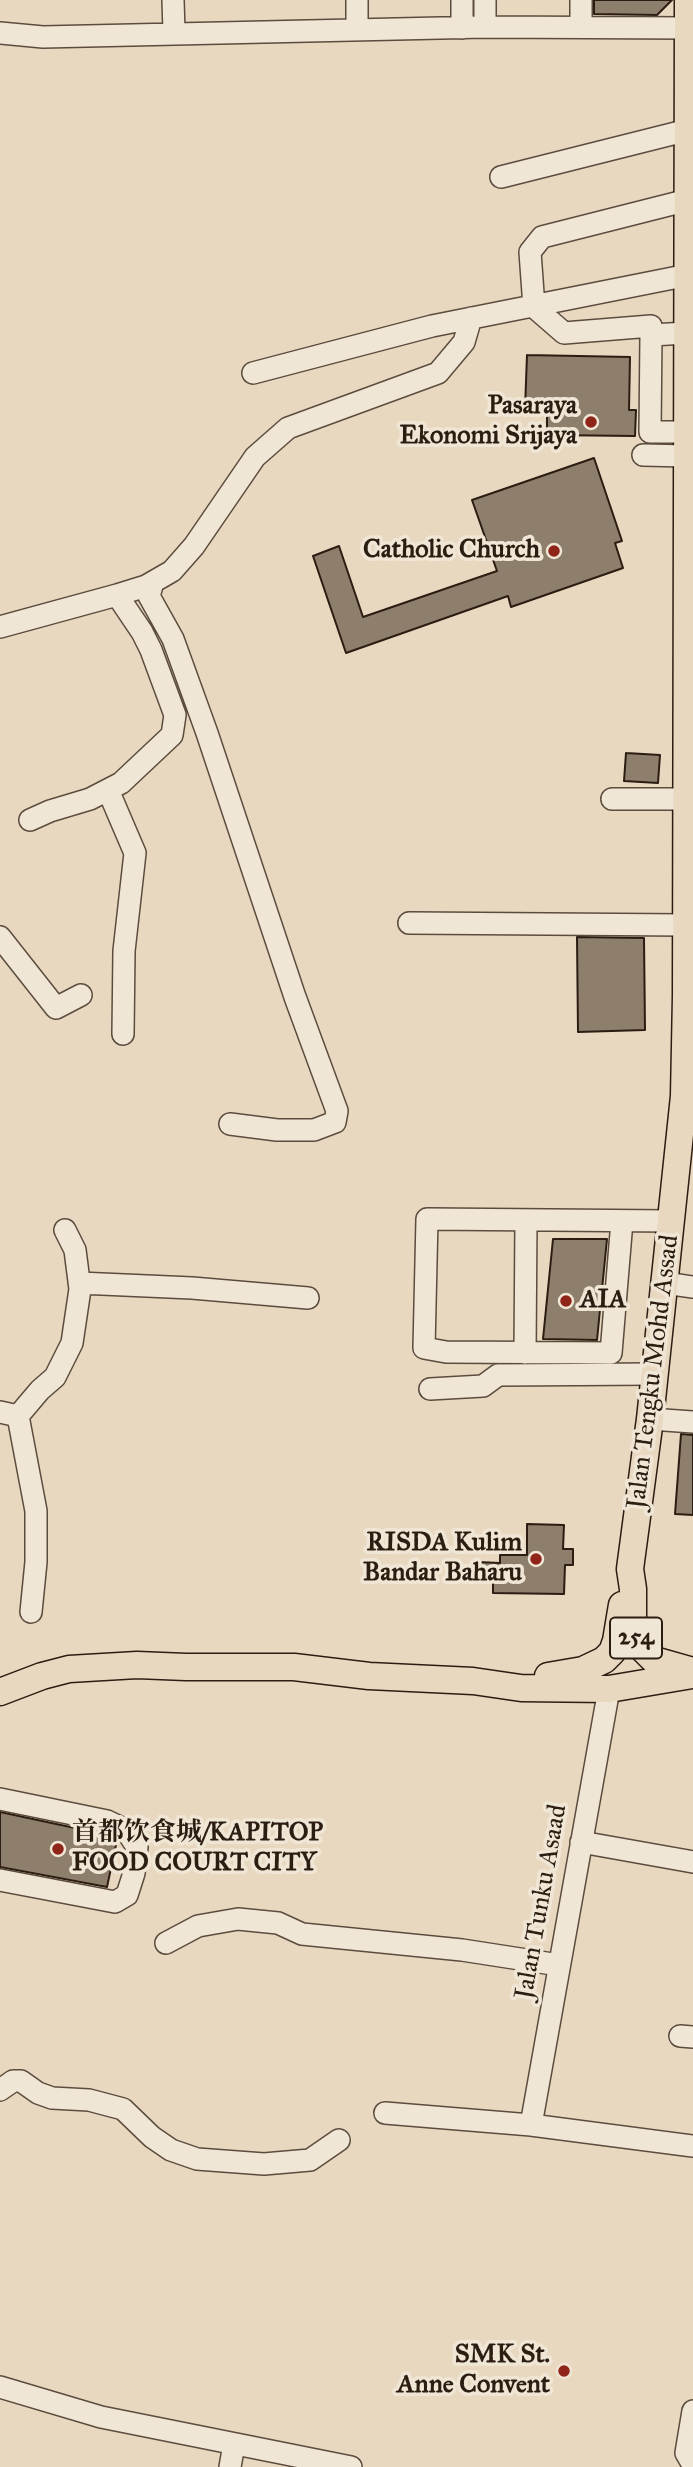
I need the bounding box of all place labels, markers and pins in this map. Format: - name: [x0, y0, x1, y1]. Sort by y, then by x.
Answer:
- place label: Pasaraya Ekonomi Srijaya: [399, 391, 577, 452]
- marker: Pasaraya Ekonomi Srijaya: [583, 414, 599, 430]
- place label: Catholic Church: [363, 535, 540, 567]
- marker: Catholic Church: [546, 543, 562, 559]
- place label: AIA: [580, 1285, 626, 1317]
- marker: AIA: [558, 1293, 574, 1309]
- place label: RISDA Kulim Bandar Baharu: [363, 1528, 522, 1590]
- marker: RISDA Kulim Bandar Baharu: [528, 1551, 544, 1567]
- place label: 首都饮食城/KAPITOP FOOD COURT CITY: [72, 1818, 323, 1880]
- marker: 首都饮食城/KAPITOP FOOD COURT CITY: [50, 1841, 66, 1857]
- place label: SMK St. Anne Convent: [397, 2340, 550, 2402]
- marker: SMK St. Anne Convent: [556, 2363, 572, 2379]

